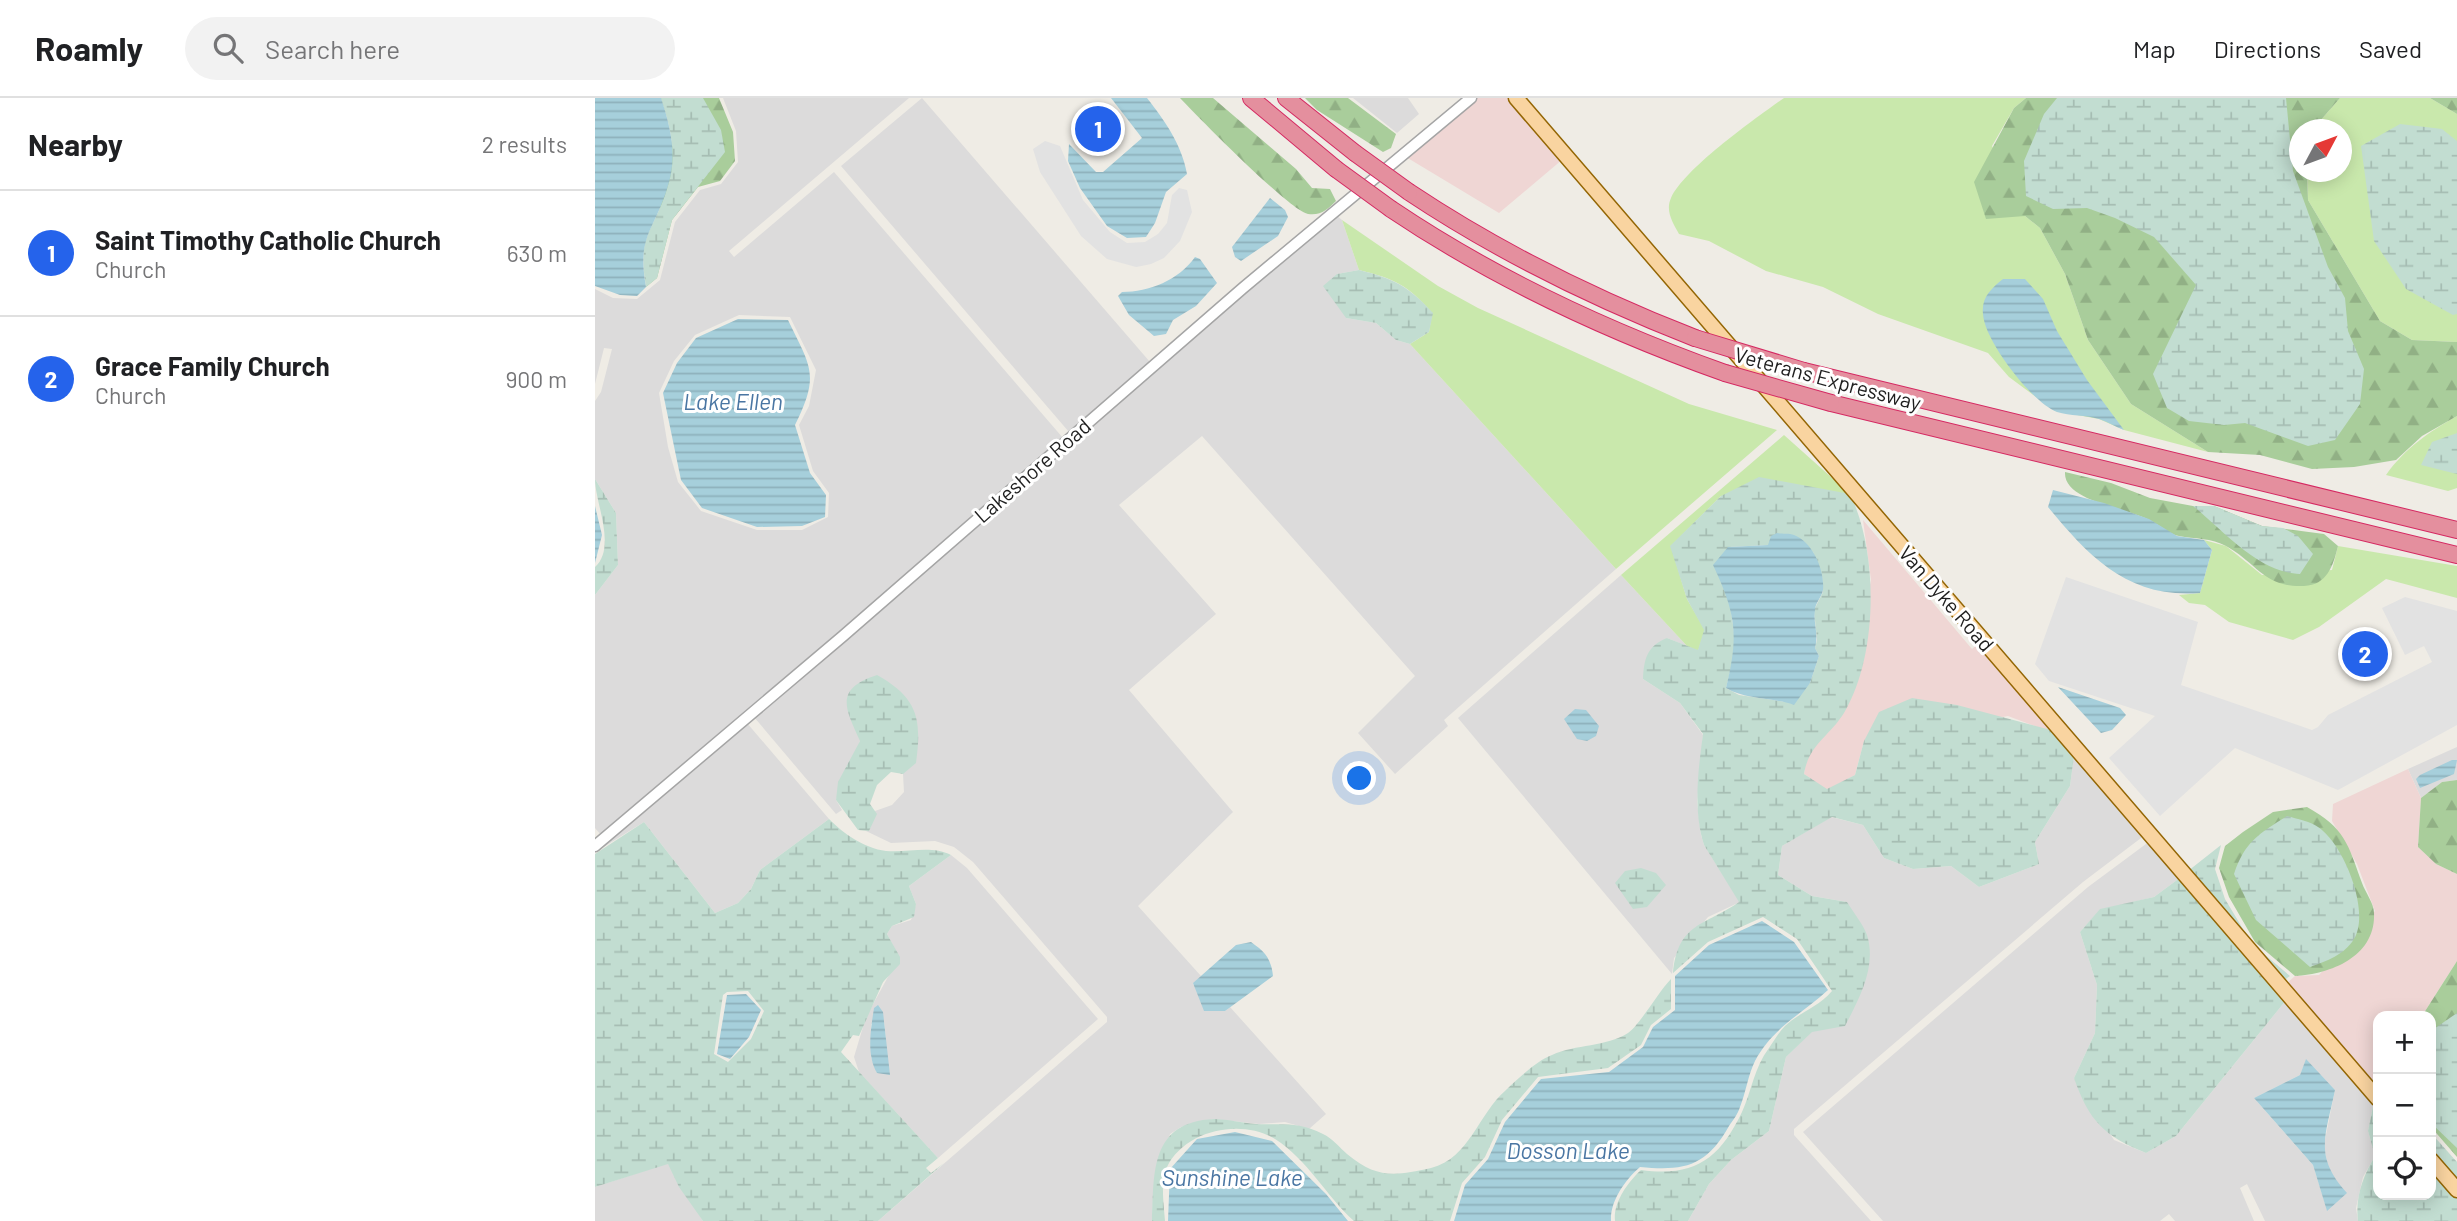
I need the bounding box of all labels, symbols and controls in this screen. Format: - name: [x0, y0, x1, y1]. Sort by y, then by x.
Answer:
- search box: [185, 17, 675, 80]
- text: Roamly: [35, 28, 143, 68]
- icon: search: [209, 29, 247, 67]
- text: Search here: [265, 33, 400, 64]
- text: Map: [2133, 34, 2176, 63]
- text: Directions: [2214, 34, 2321, 63]
- text: Saved: [2359, 34, 2422, 63]
- pin: 1: [1075, 103, 1121, 155]
- north arrow: [2289, 119, 2352, 182]
- text: Nearby: [28, 126, 123, 162]
- text: 2 results: [482, 130, 567, 158]
- text: Saint Timothy Catholic Church: [95, 224, 441, 255]
- text: 1: [47, 239, 55, 267]
- text: 630 m: [507, 239, 567, 267]
- text: Church: [95, 255, 166, 283]
- street label: Veterans Expressway: [1732, 341, 1924, 415]
- text: Grace Family Church: [95, 350, 330, 381]
- text: 2: [45, 365, 57, 393]
- text: 900 m: [505, 365, 567, 393]
- text: Church: [95, 381, 166, 409]
- water label: Lake Ellen: [683, 387, 783, 415]
- street label: Lakeshore Road: [969, 413, 1095, 527]
- street label: Van Dyke Road: [1894, 540, 2000, 656]
- pin: 2: [2342, 628, 2388, 680]
- your location: [1342, 761, 1376, 795]
- map controls: [2373, 1011, 2436, 1200]
- button: +: [2373, 1011, 2436, 1074]
- button: −: [2373, 1074, 2436, 1137]
- water label: Dosson Lake: [1506, 1136, 1630, 1164]
- button: locate: [2373, 1137, 2436, 1200]
- water label: Sunshine Lake: [1161, 1163, 1303, 1191]

